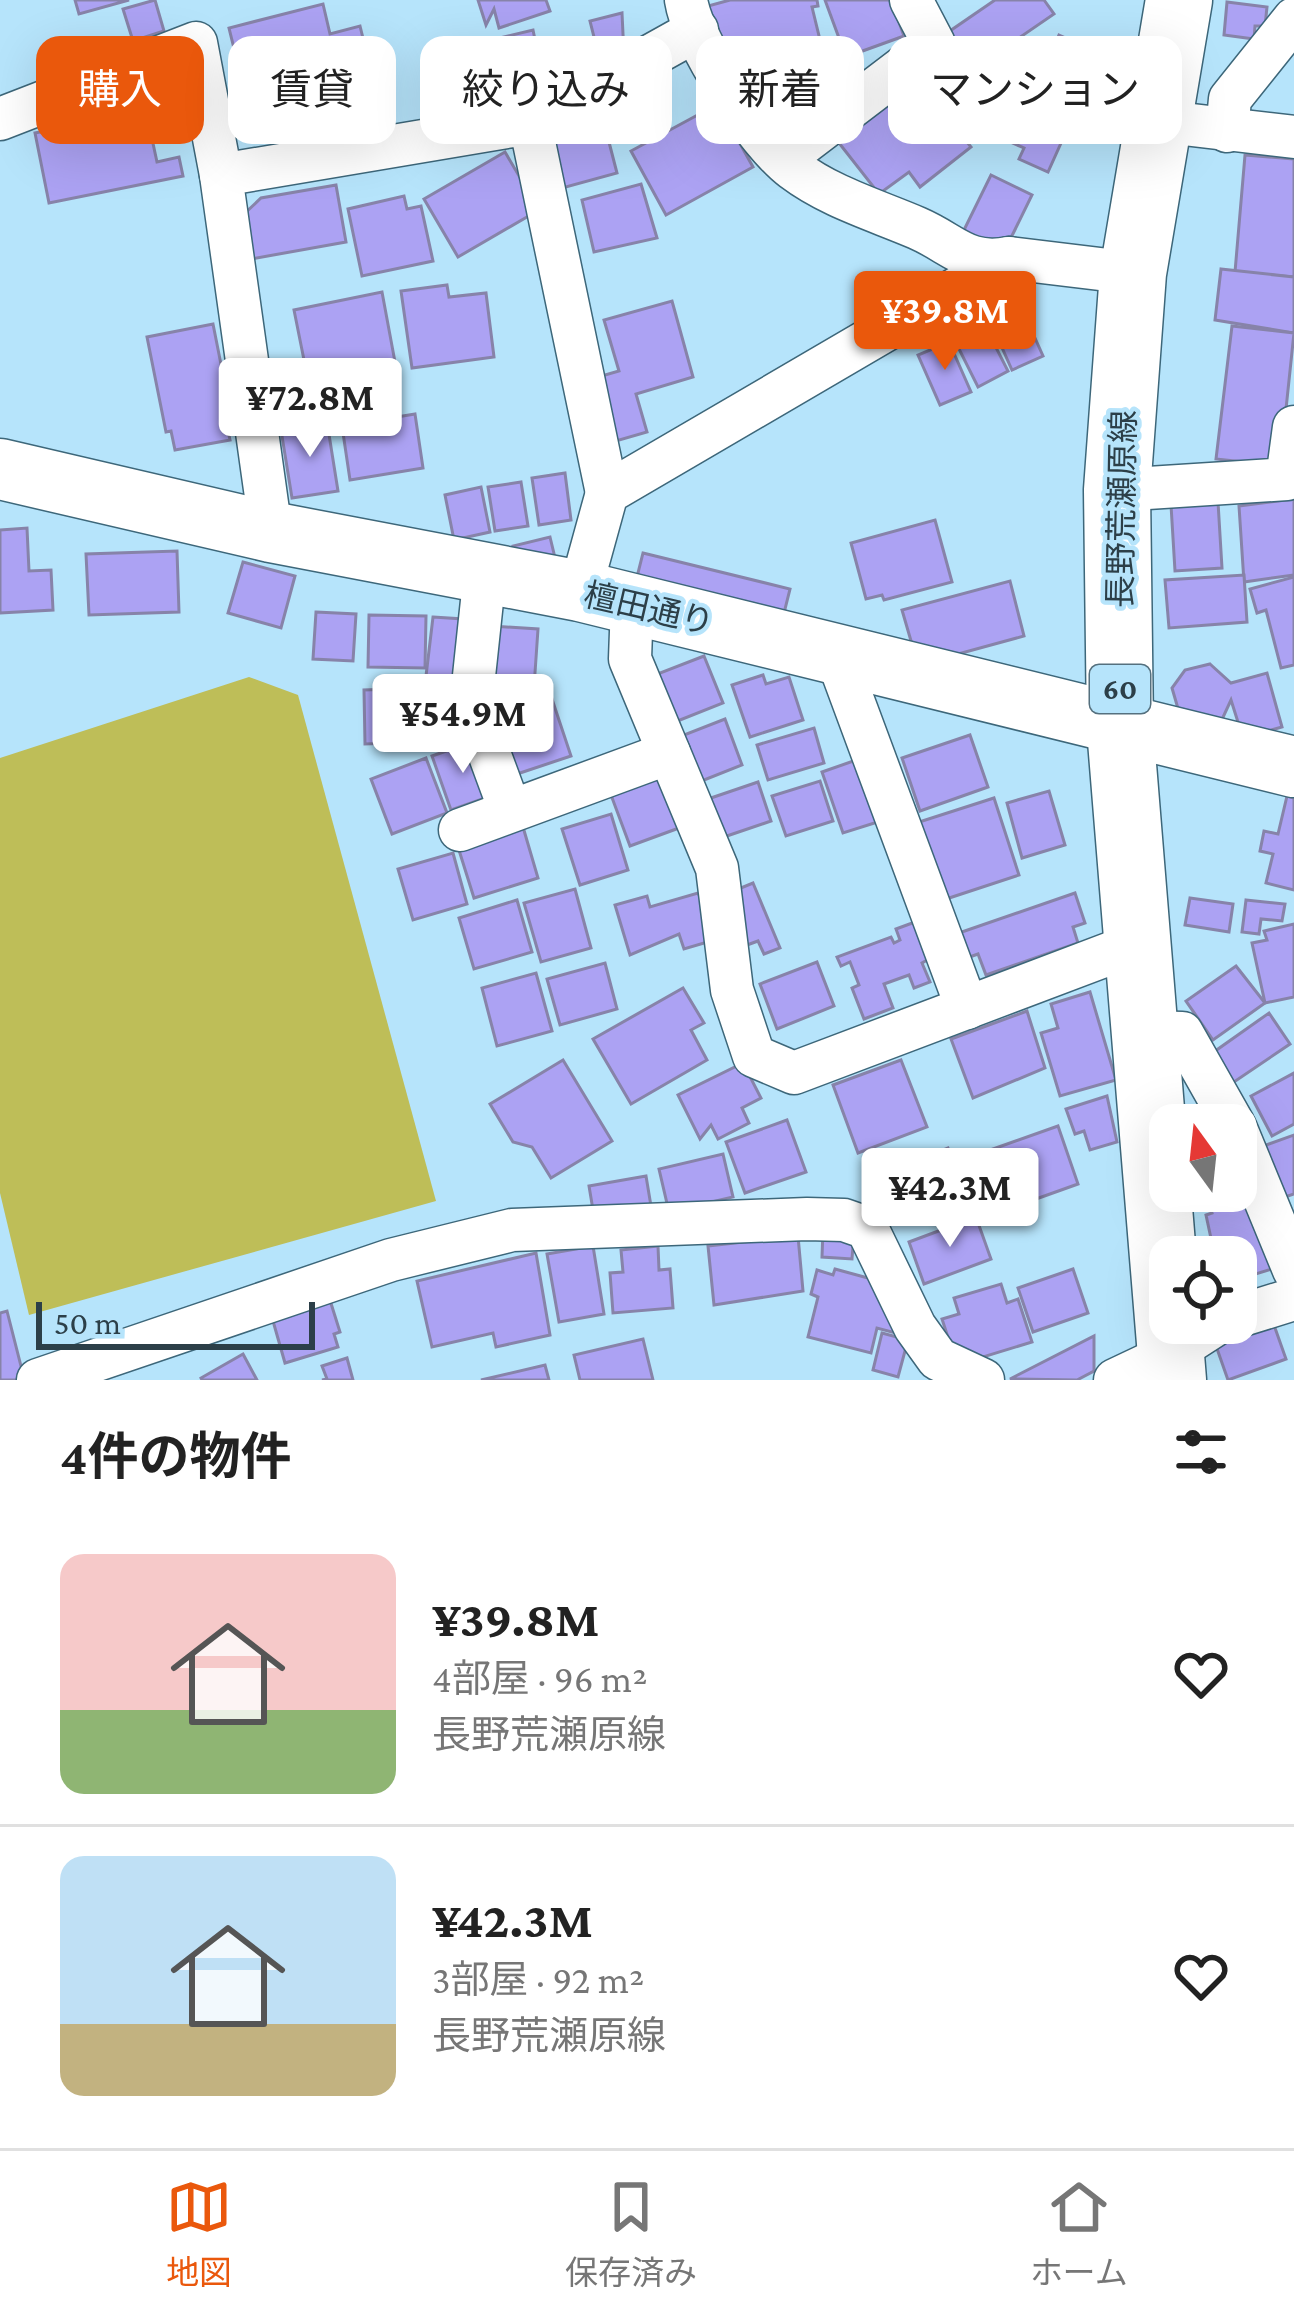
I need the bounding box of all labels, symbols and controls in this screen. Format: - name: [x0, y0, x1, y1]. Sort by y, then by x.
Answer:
- chip: 購入: [36, 36, 204, 144]
- chip: 賃貸: [228, 36, 396, 144]
- chip: 絞り込み: [420, 36, 672, 144]
- chip: 新着: [696, 36, 864, 144]
- chip: マンション: [888, 36, 1182, 144]
- pin: ¥39.8M: [847, 271, 1043, 373]
- text: ¥39.8M: [881, 288, 1009, 331]
- pin: ¥72.8M: [212, 358, 408, 460]
- text: ¥72.8M: [246, 375, 374, 418]
- street label: 長野荒瀬原線: [1101, 410, 1142, 608]
- street label: 檀田通り: [580, 576, 717, 641]
- road number: 60: [1090, 665, 1150, 713]
- pin: ¥54.9M: [365, 674, 561, 776]
- text: ¥54.9M: [399, 691, 527, 734]
- north arrow: [1149, 1104, 1257, 1212]
- map controls: [1149, 1104, 1257, 1344]
- pin: ¥42.3M: [852, 1148, 1048, 1250]
- text: ¥42.3M: [889, 1165, 1012, 1208]
- button: locate: [1149, 1236, 1257, 1344]
- scale bar: [36, 1296, 315, 1349]
- text: 50 m: [54, 1304, 121, 1341]
- icon: filters: [1168, 1419, 1234, 1485]
- text: 4件の物件: [60, 1428, 292, 1485]
- text: ¥39.8M: [432, 1590, 599, 1647]
- icon: home: [156, 1602, 300, 1746]
- icon: heart: [1168, 1641, 1234, 1707]
- text: 4部屋 · 96 m²: [432, 1657, 647, 1700]
- text: 長野荒瀬原線: [432, 1713, 666, 1756]
- text: ¥42.3M: [432, 1891, 593, 1948]
- icon: home: [156, 1904, 300, 2048]
- icon: heart: [1168, 1943, 1234, 2009]
- text: 3部屋 · 92 m²: [432, 1958, 644, 2001]
- text: 長野荒瀬原線: [432, 2014, 666, 2057]
- tab: 地図: [166, 2174, 232, 2294]
- tab: 保存済み: [565, 2174, 697, 2294]
- tab: ホーム: [1030, 2174, 1128, 2294]

